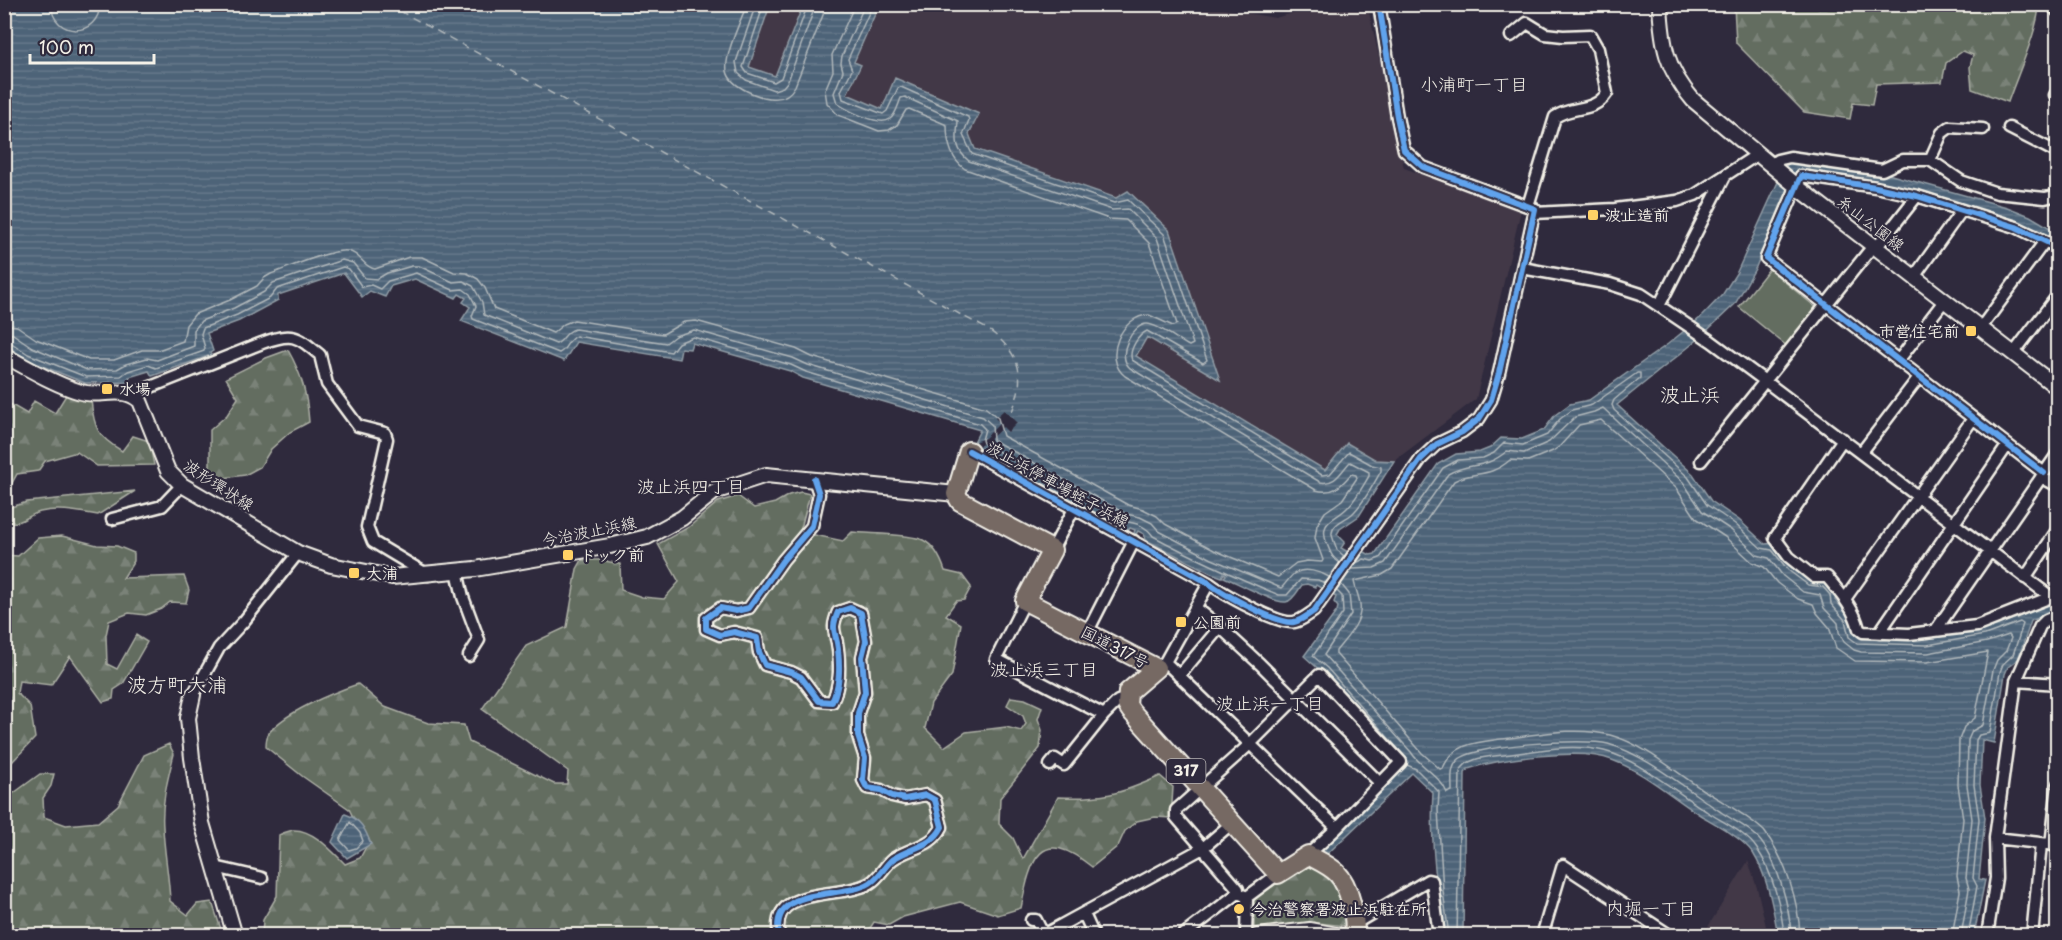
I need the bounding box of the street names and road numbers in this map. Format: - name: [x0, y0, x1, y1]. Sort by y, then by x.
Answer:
- street label: 糸山公園線: [1833, 188, 1911, 256]
- street label: 波止浜停車場蛭子浜線: [983, 434, 1134, 532]
- street label: 波形環状線: [179, 452, 260, 516]
- street label: 今治波止浜線: [539, 509, 638, 551]
- street label: 国道317号: [1077, 619, 1154, 674]
- road number: 317: [1166, 759, 1206, 783]

